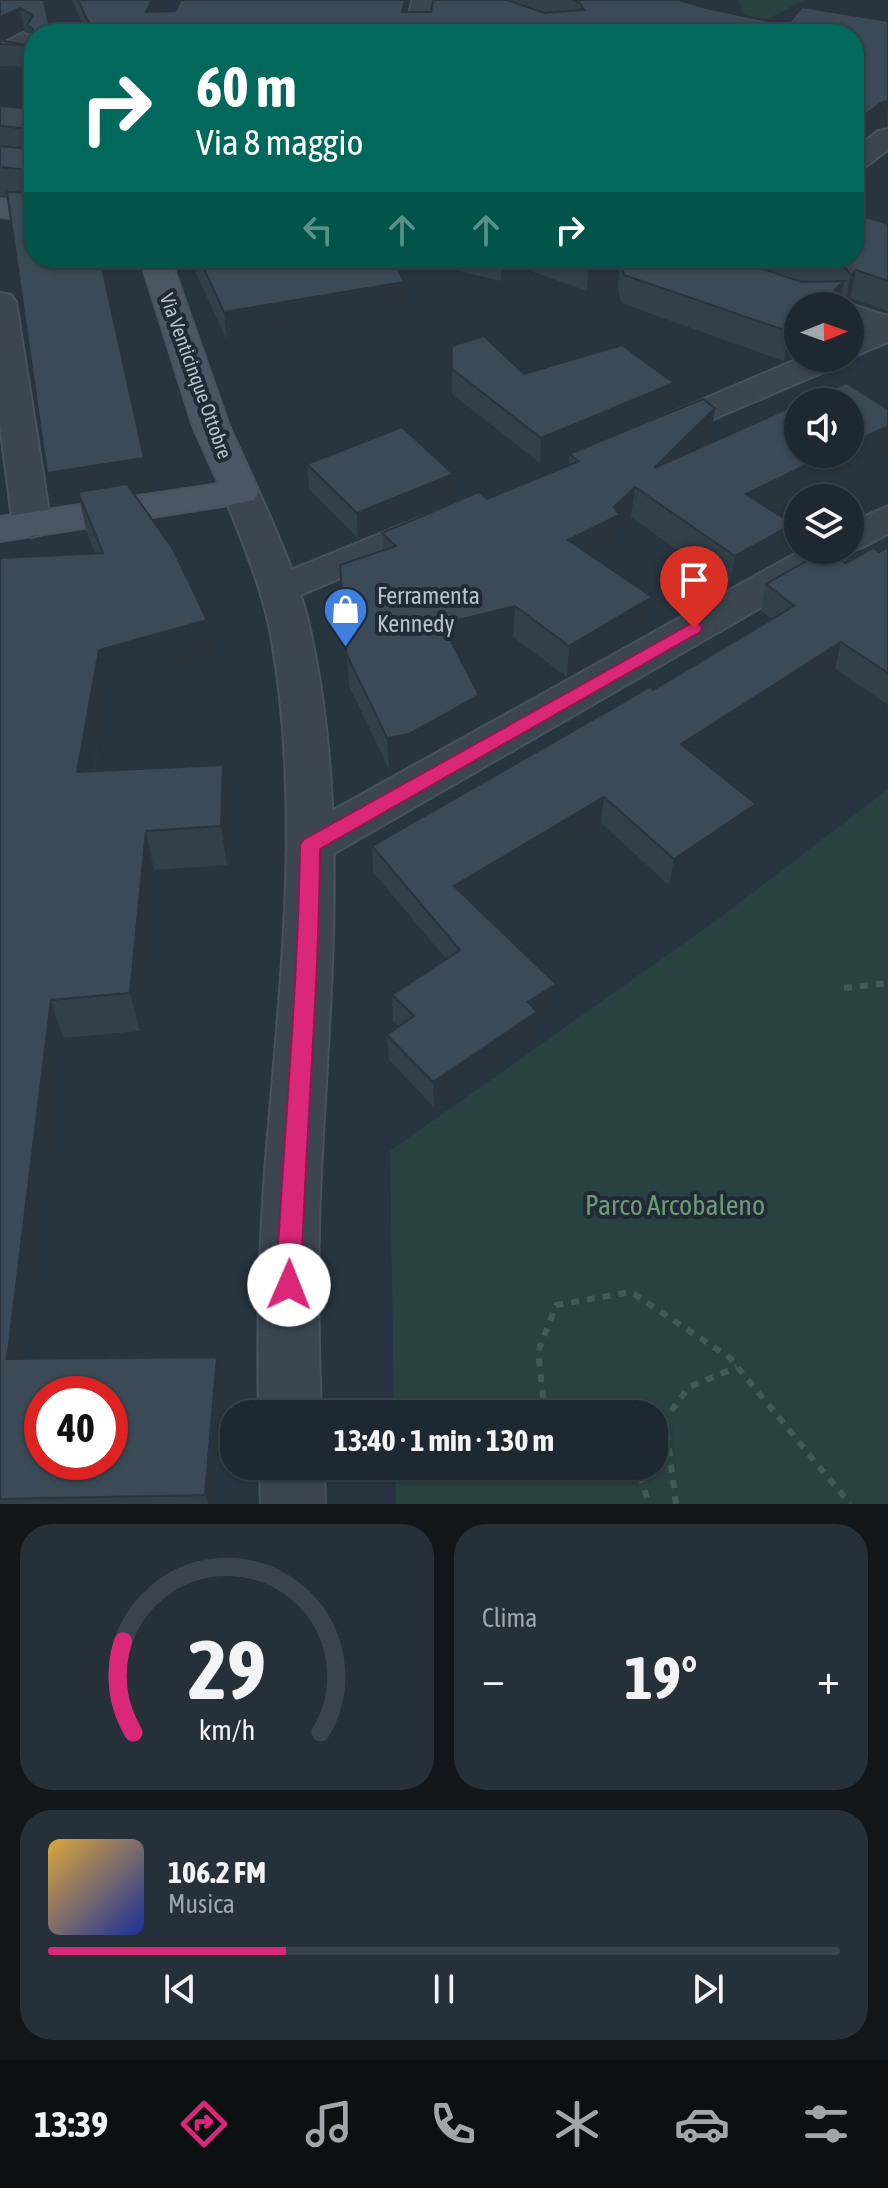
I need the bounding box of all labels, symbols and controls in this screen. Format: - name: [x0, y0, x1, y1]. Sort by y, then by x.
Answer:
- text: 60 m: [196, 55, 297, 119]
- icon: right: [64, 56, 168, 160]
- text: Via 8 maggio: [196, 121, 364, 163]
- icon: left: [296, 208, 340, 252]
- icon: ahead: [380, 208, 424, 252]
- icon: ahead: [464, 208, 508, 252]
- icon: right: [548, 208, 592, 252]
- street label: Via Venticinque Ottobre: [156, 290, 237, 462]
- north arrow: [784, 292, 864, 372]
- map controls: [784, 292, 864, 564]
- button: sound: [784, 388, 864, 468]
- button: layers: [784, 484, 864, 564]
- pin: [660, 546, 728, 628]
- icon: arrive: [672, 558, 716, 602]
- place label: Ferramenta Kennedy: [377, 582, 480, 637]
- shop icon: Ferramenta Kennedy: [322, 586, 370, 649]
- park label: Parco Arcobaleno: [585, 1189, 765, 1221]
- position arrow: [247, 1243, 331, 1327]
- speed limit sign: 40: [24, 1376, 128, 1480]
- text: 13:40 · 1 min · 130 m: [334, 1423, 554, 1457]
- text: Clima: [482, 1603, 537, 1633]
- text: 29: [188, 1621, 266, 1717]
- text: 19°: [625, 1643, 697, 1712]
- text: −: [482, 1653, 505, 1703]
- text: +: [817, 1653, 840, 1703]
- text: km/h: [199, 1713, 255, 1746]
- text: 106.2 FM: [168, 1855, 266, 1889]
- text: Musica: [168, 1889, 235, 1919]
- icon: previous: [158, 1967, 202, 2011]
- icon: pause: [422, 1967, 466, 2011]
- icon: next: [686, 1967, 730, 2011]
- icon: directions: [176, 2096, 232, 2152]
- icon: music: [301, 2096, 357, 2152]
- icon: phone: [425, 2096, 481, 2152]
- icon: climate: [549, 2096, 605, 2152]
- icon: car: [674, 2096, 730, 2152]
- icon: filters: [798, 2096, 854, 2152]
- text: 13:39: [34, 2103, 108, 2145]

